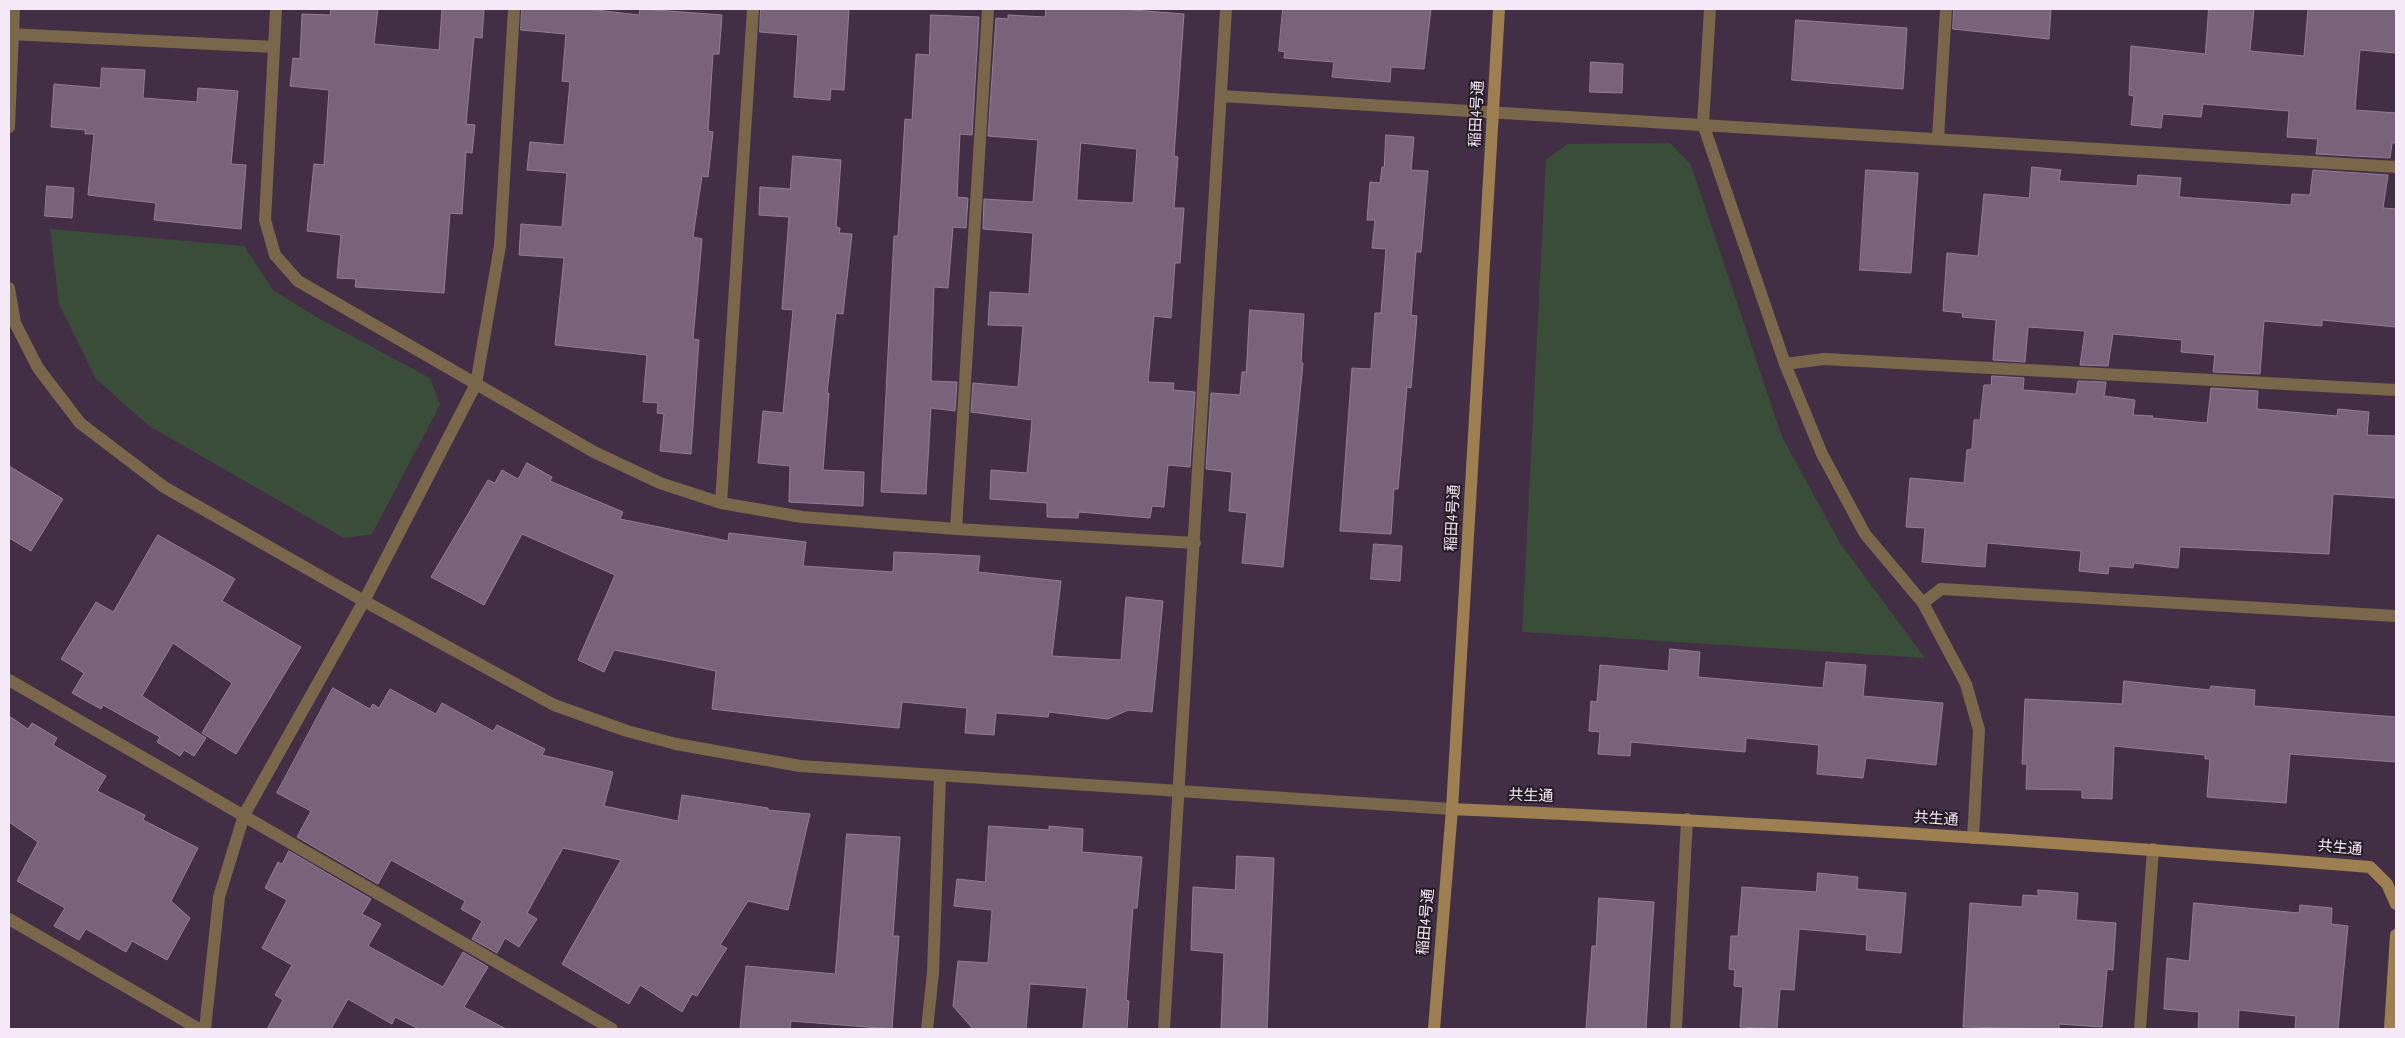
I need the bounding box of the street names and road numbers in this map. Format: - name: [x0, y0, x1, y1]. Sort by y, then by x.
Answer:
- street label: 稲田4号通: [1466, 80, 1488, 148]
- street label: 稲田4号通: [1442, 484, 1464, 552]
- street label: 共生通: [1508, 786, 1554, 806]
- street label: 共生通: [1913, 808, 1959, 830]
- street label: 共生通: [2317, 837, 2363, 859]
- street label: 稲田4号通: [1414, 888, 1438, 956]

